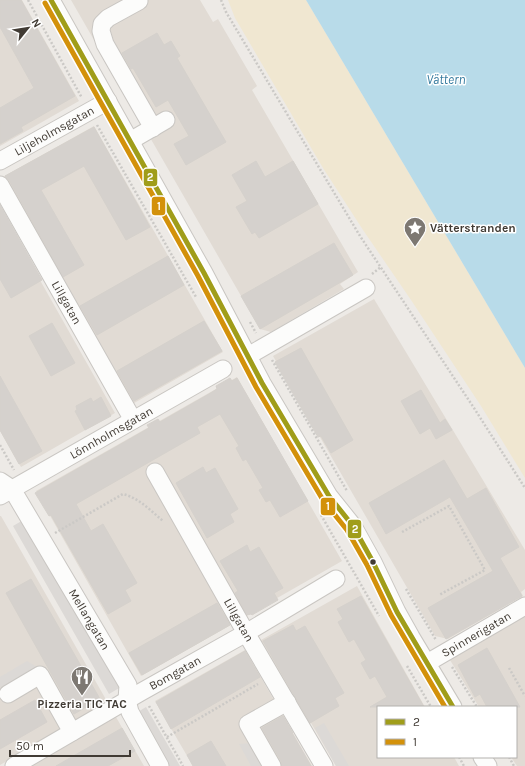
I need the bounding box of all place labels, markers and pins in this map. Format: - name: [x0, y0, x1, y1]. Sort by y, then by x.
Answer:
- place icon: Vätterstranden: [402, 215, 428, 248]
- place label: Vätterstranden: [430, 221, 516, 235]
- unlabelled marker: [368, 557, 378, 567]
- restaurant icon: Pizzeria TIC TAC: [69, 664, 95, 697]
- place label: Pizzeria TIC TAC: [37, 697, 127, 711]

